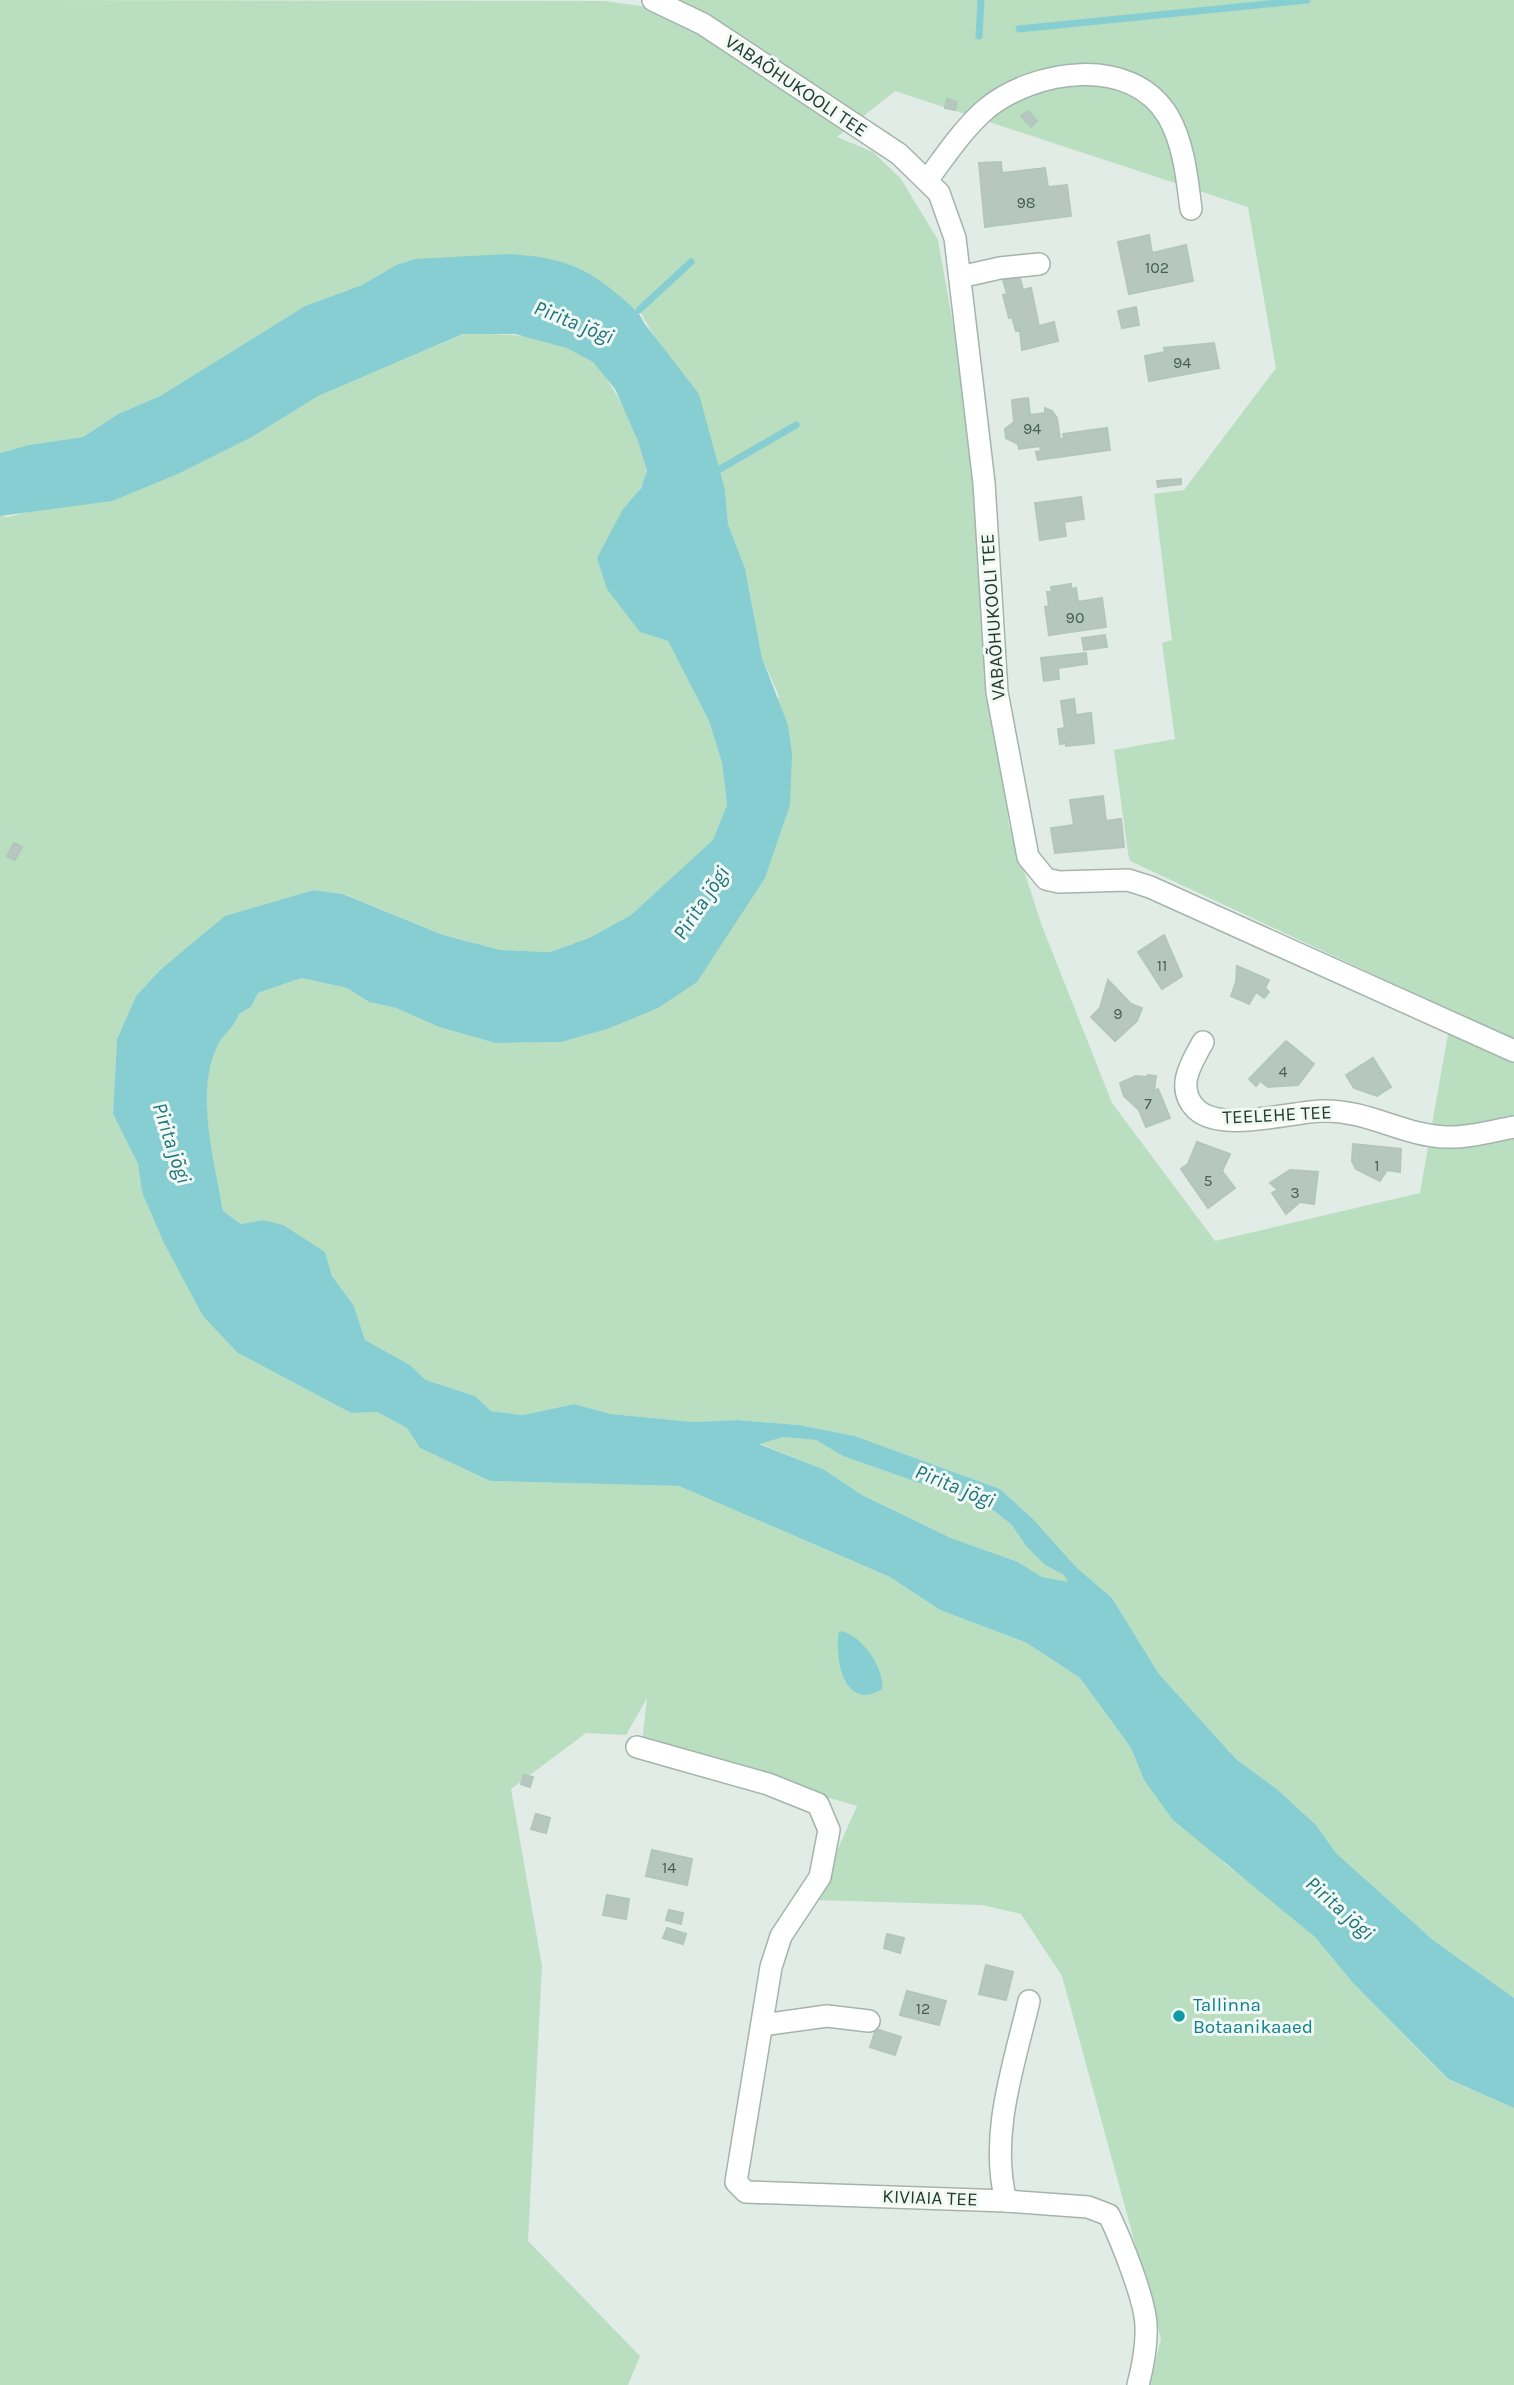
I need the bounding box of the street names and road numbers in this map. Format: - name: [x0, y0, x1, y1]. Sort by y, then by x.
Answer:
- street label: VABAÕHUKOOLI TEE: [721, 30, 871, 142]
- street label: VABAÕHUKOOLI TEE: [976, 533, 1010, 701]
- street label: TEELEHE TEE: [1222, 1101, 1332, 1129]
- street label: KIVIAIA TEE: [882, 2185, 978, 2211]

